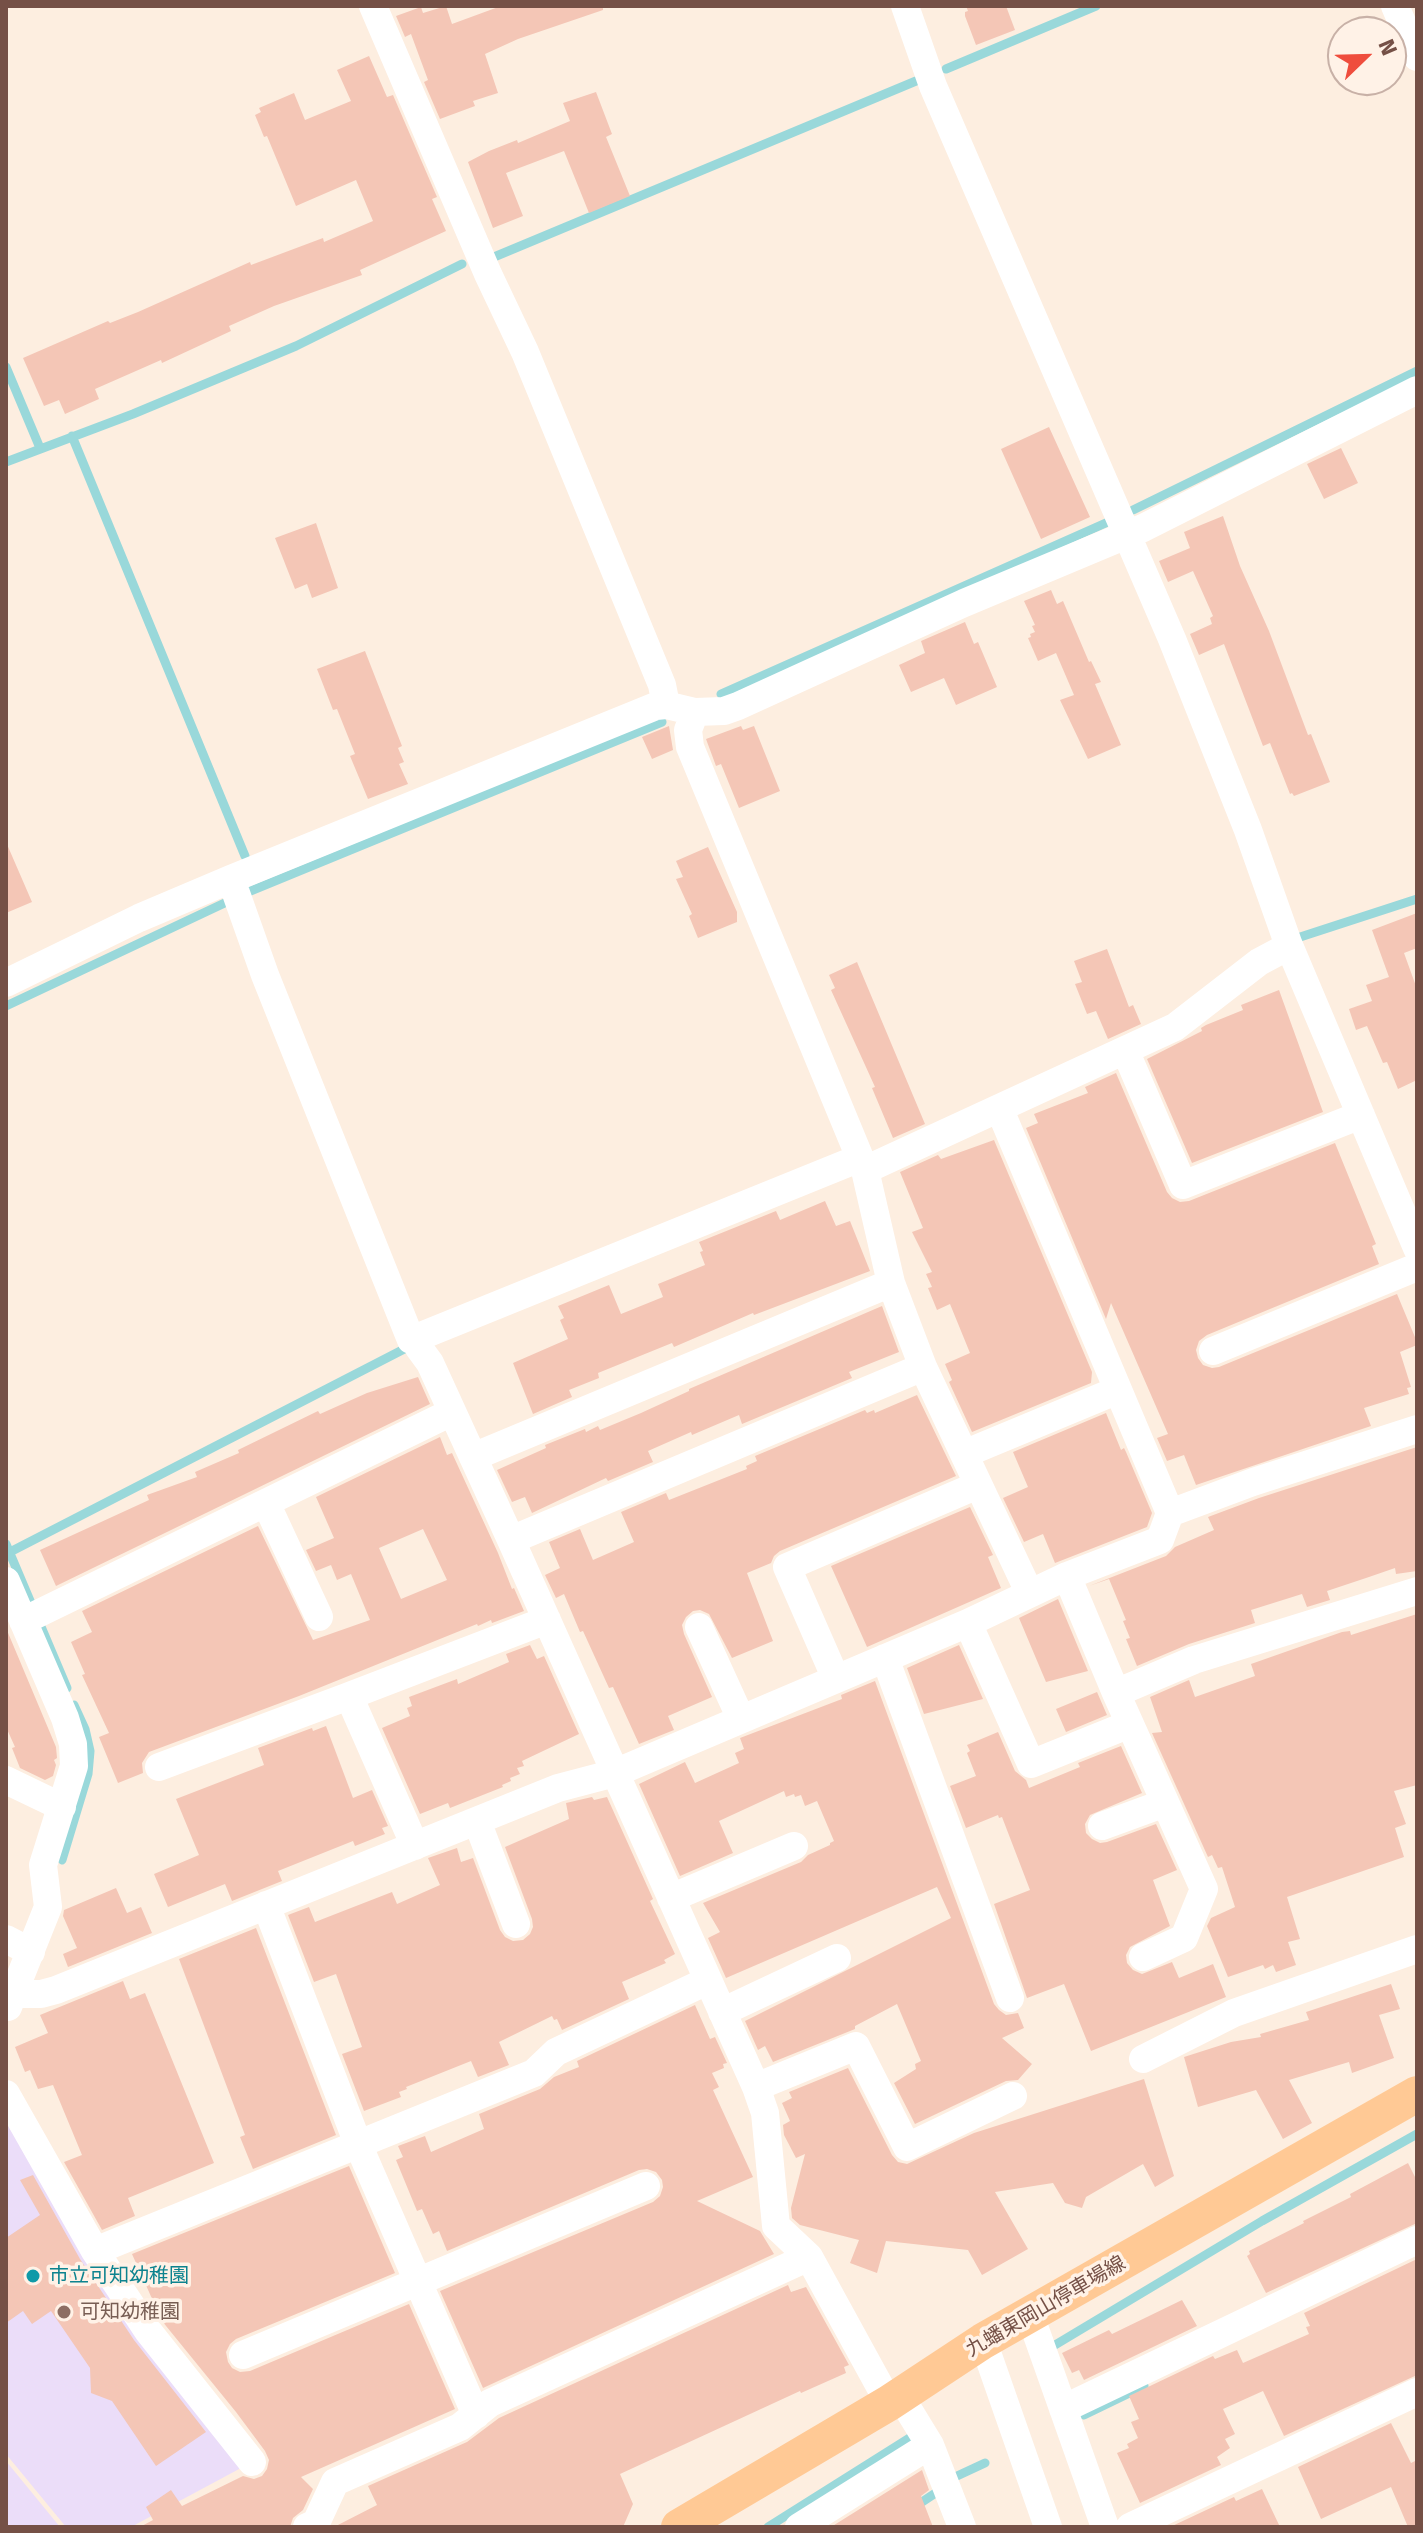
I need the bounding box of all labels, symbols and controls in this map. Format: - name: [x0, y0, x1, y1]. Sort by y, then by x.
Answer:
- north arrow: [1327, 16, 1407, 96]
- text: N: [1372, 35, 1403, 59]
- street label: 九蟠東岡山停車場線: [962, 2252, 1130, 2362]
- place label: 市立可知幼稚園: [49, 2264, 189, 2288]
- marker: 市立可知幼稚園: [24, 2267, 42, 2285]
- place label: 可知幼稚園: [80, 2300, 180, 2324]
- marker: 可知幼稚園: [55, 2303, 73, 2321]

